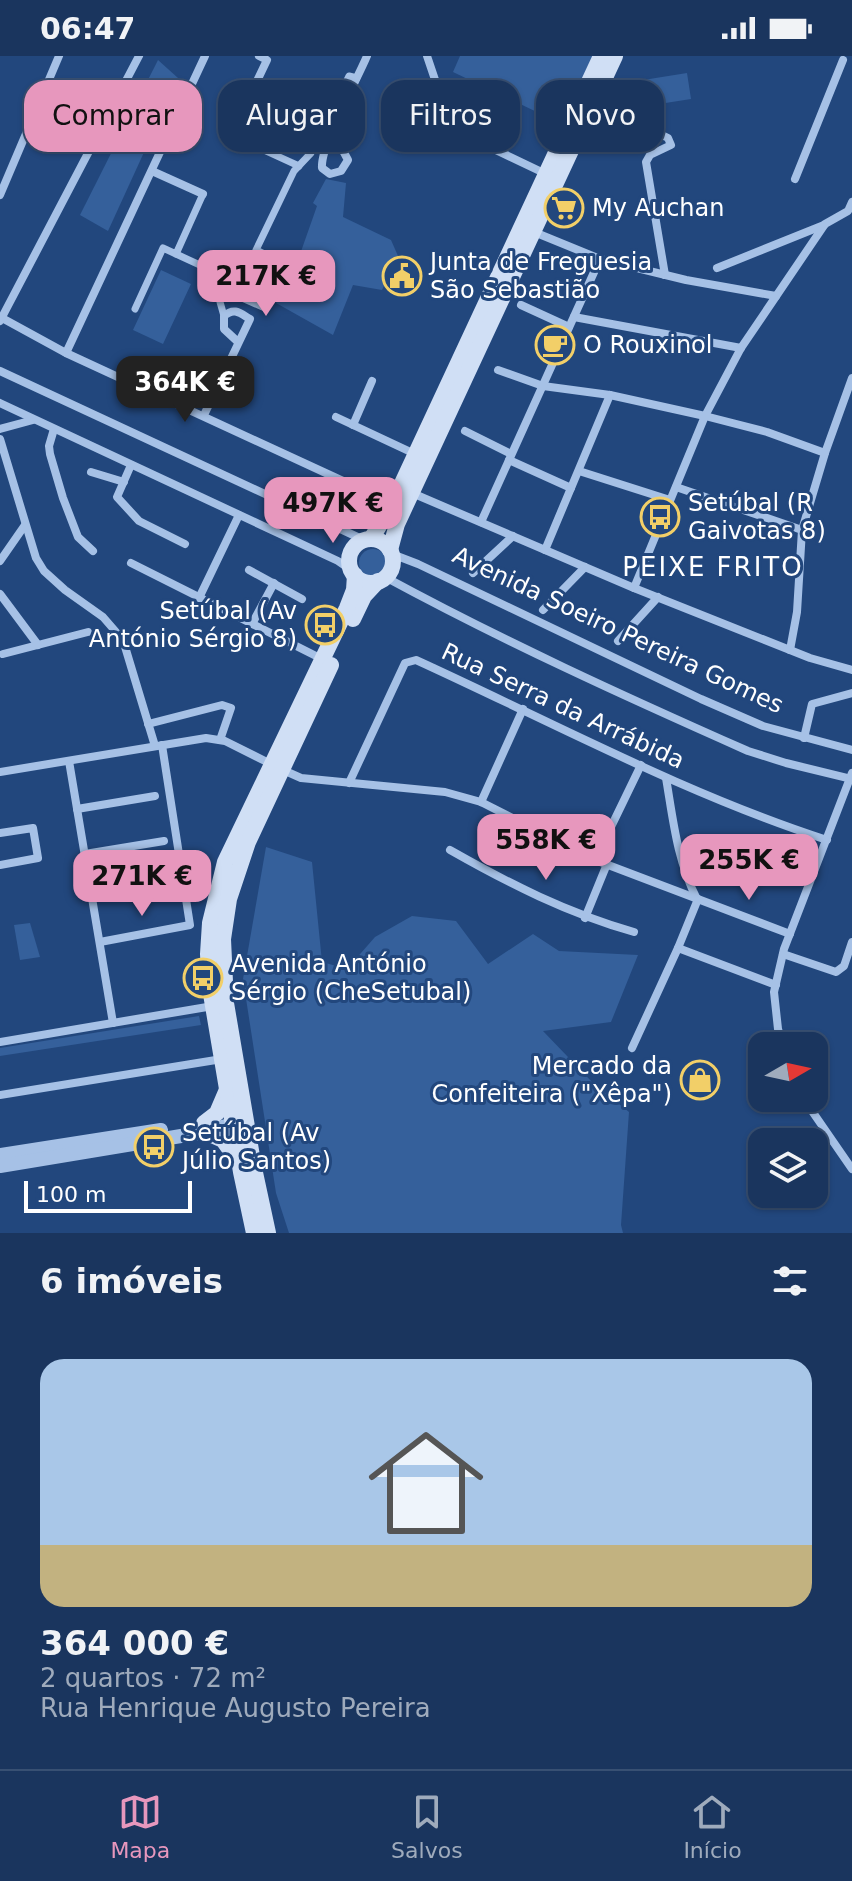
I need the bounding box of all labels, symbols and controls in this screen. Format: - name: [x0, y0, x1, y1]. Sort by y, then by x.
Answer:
- text: 06:47: [40, 11, 136, 46]
- chip: Comprar: [24, 80, 202, 152]
- chip: Alugar: [218, 80, 365, 152]
- chip: Filtros: [381, 80, 520, 152]
- chip: Novo: [536, 80, 664, 152]
- supermarket icon: My Auchan: [543, 187, 585, 229]
- place label: My Auchan: [592, 194, 725, 222]
- place label: Junta de Freguesia São Sebastião: [428, 248, 652, 304]
- pin: 217K €: [201, 250, 331, 318]
- public building icon: Junta de Freguesia São Sebastião: [381, 255, 423, 297]
- text: 217K €: [215, 261, 317, 291]
- cafe icon: O Rouxinol: [534, 324, 576, 366]
- place label: O Rouxinol: [583, 331, 712, 359]
- pin: 364K €: [120, 356, 250, 424]
- text: 364K €: [134, 367, 236, 397]
- pin: 497K €: [268, 477, 398, 545]
- text: 497K €: [282, 488, 384, 518]
- place label: Setúbal (R Gaivotas 8): [688, 489, 826, 545]
- bus stop icon: Setúbal (R Gaivotas 8): [639, 496, 681, 538]
- street label: Avenida Soeiro Pereira Gomes: [448, 541, 788, 719]
- district label: PEIXE FRITO: [622, 552, 804, 582]
- place label: Setúbal (Av António Sérgio 8): [89, 597, 297, 653]
- bus stop icon: Setúbal (Av António Sérgio 8): [304, 604, 346, 646]
- street label: Rua Serra da Arrábida: [437, 637, 689, 775]
- pin: 558K €: [481, 814, 611, 882]
- text: 558K €: [495, 825, 597, 855]
- pin: 255K €: [684, 834, 814, 902]
- text: 255K €: [698, 845, 800, 875]
- pin: 271K €: [77, 850, 207, 918]
- text: 271K €: [91, 861, 193, 891]
- place label: Avenida António Sérgio (CheSetubal): [231, 950, 471, 1006]
- bus stop icon: Avenida António Sérgio (CheSetubal): [182, 957, 224, 999]
- north arrow: [748, 1032, 828, 1112]
- map controls: [748, 1032, 828, 1208]
- place label: Mercado da Confeiteira ("Xêpa"): [432, 1052, 672, 1108]
- shop icon: Mercado da Confeiteira ("Xêpa"): [679, 1059, 721, 1101]
- place label: Setúbal (Av Júlio Santos): [180, 1119, 331, 1175]
- bus stop icon: Setúbal (Av Júlio Santos): [133, 1126, 175, 1168]
- button: layers: [748, 1128, 828, 1208]
- scale bar: [24, 1177, 192, 1213]
- text: 100 m: [36, 1182, 106, 1207]
- icon: filters: [768, 1259, 812, 1303]
- text: 6 imóveis: [40, 1261, 223, 1301]
- icon: home: [354, 1411, 498, 1555]
- text: 364 000 €: [40, 1623, 229, 1663]
- text: 2 quartos · 72 m²: [40, 1663, 266, 1693]
- text: Rua Henrique Augusto Pereira: [40, 1693, 431, 1723]
- tab: Mapa: [110, 1790, 170, 1863]
- tab: Salvos: [391, 1790, 463, 1863]
- tab: Início: [683, 1790, 742, 1863]

